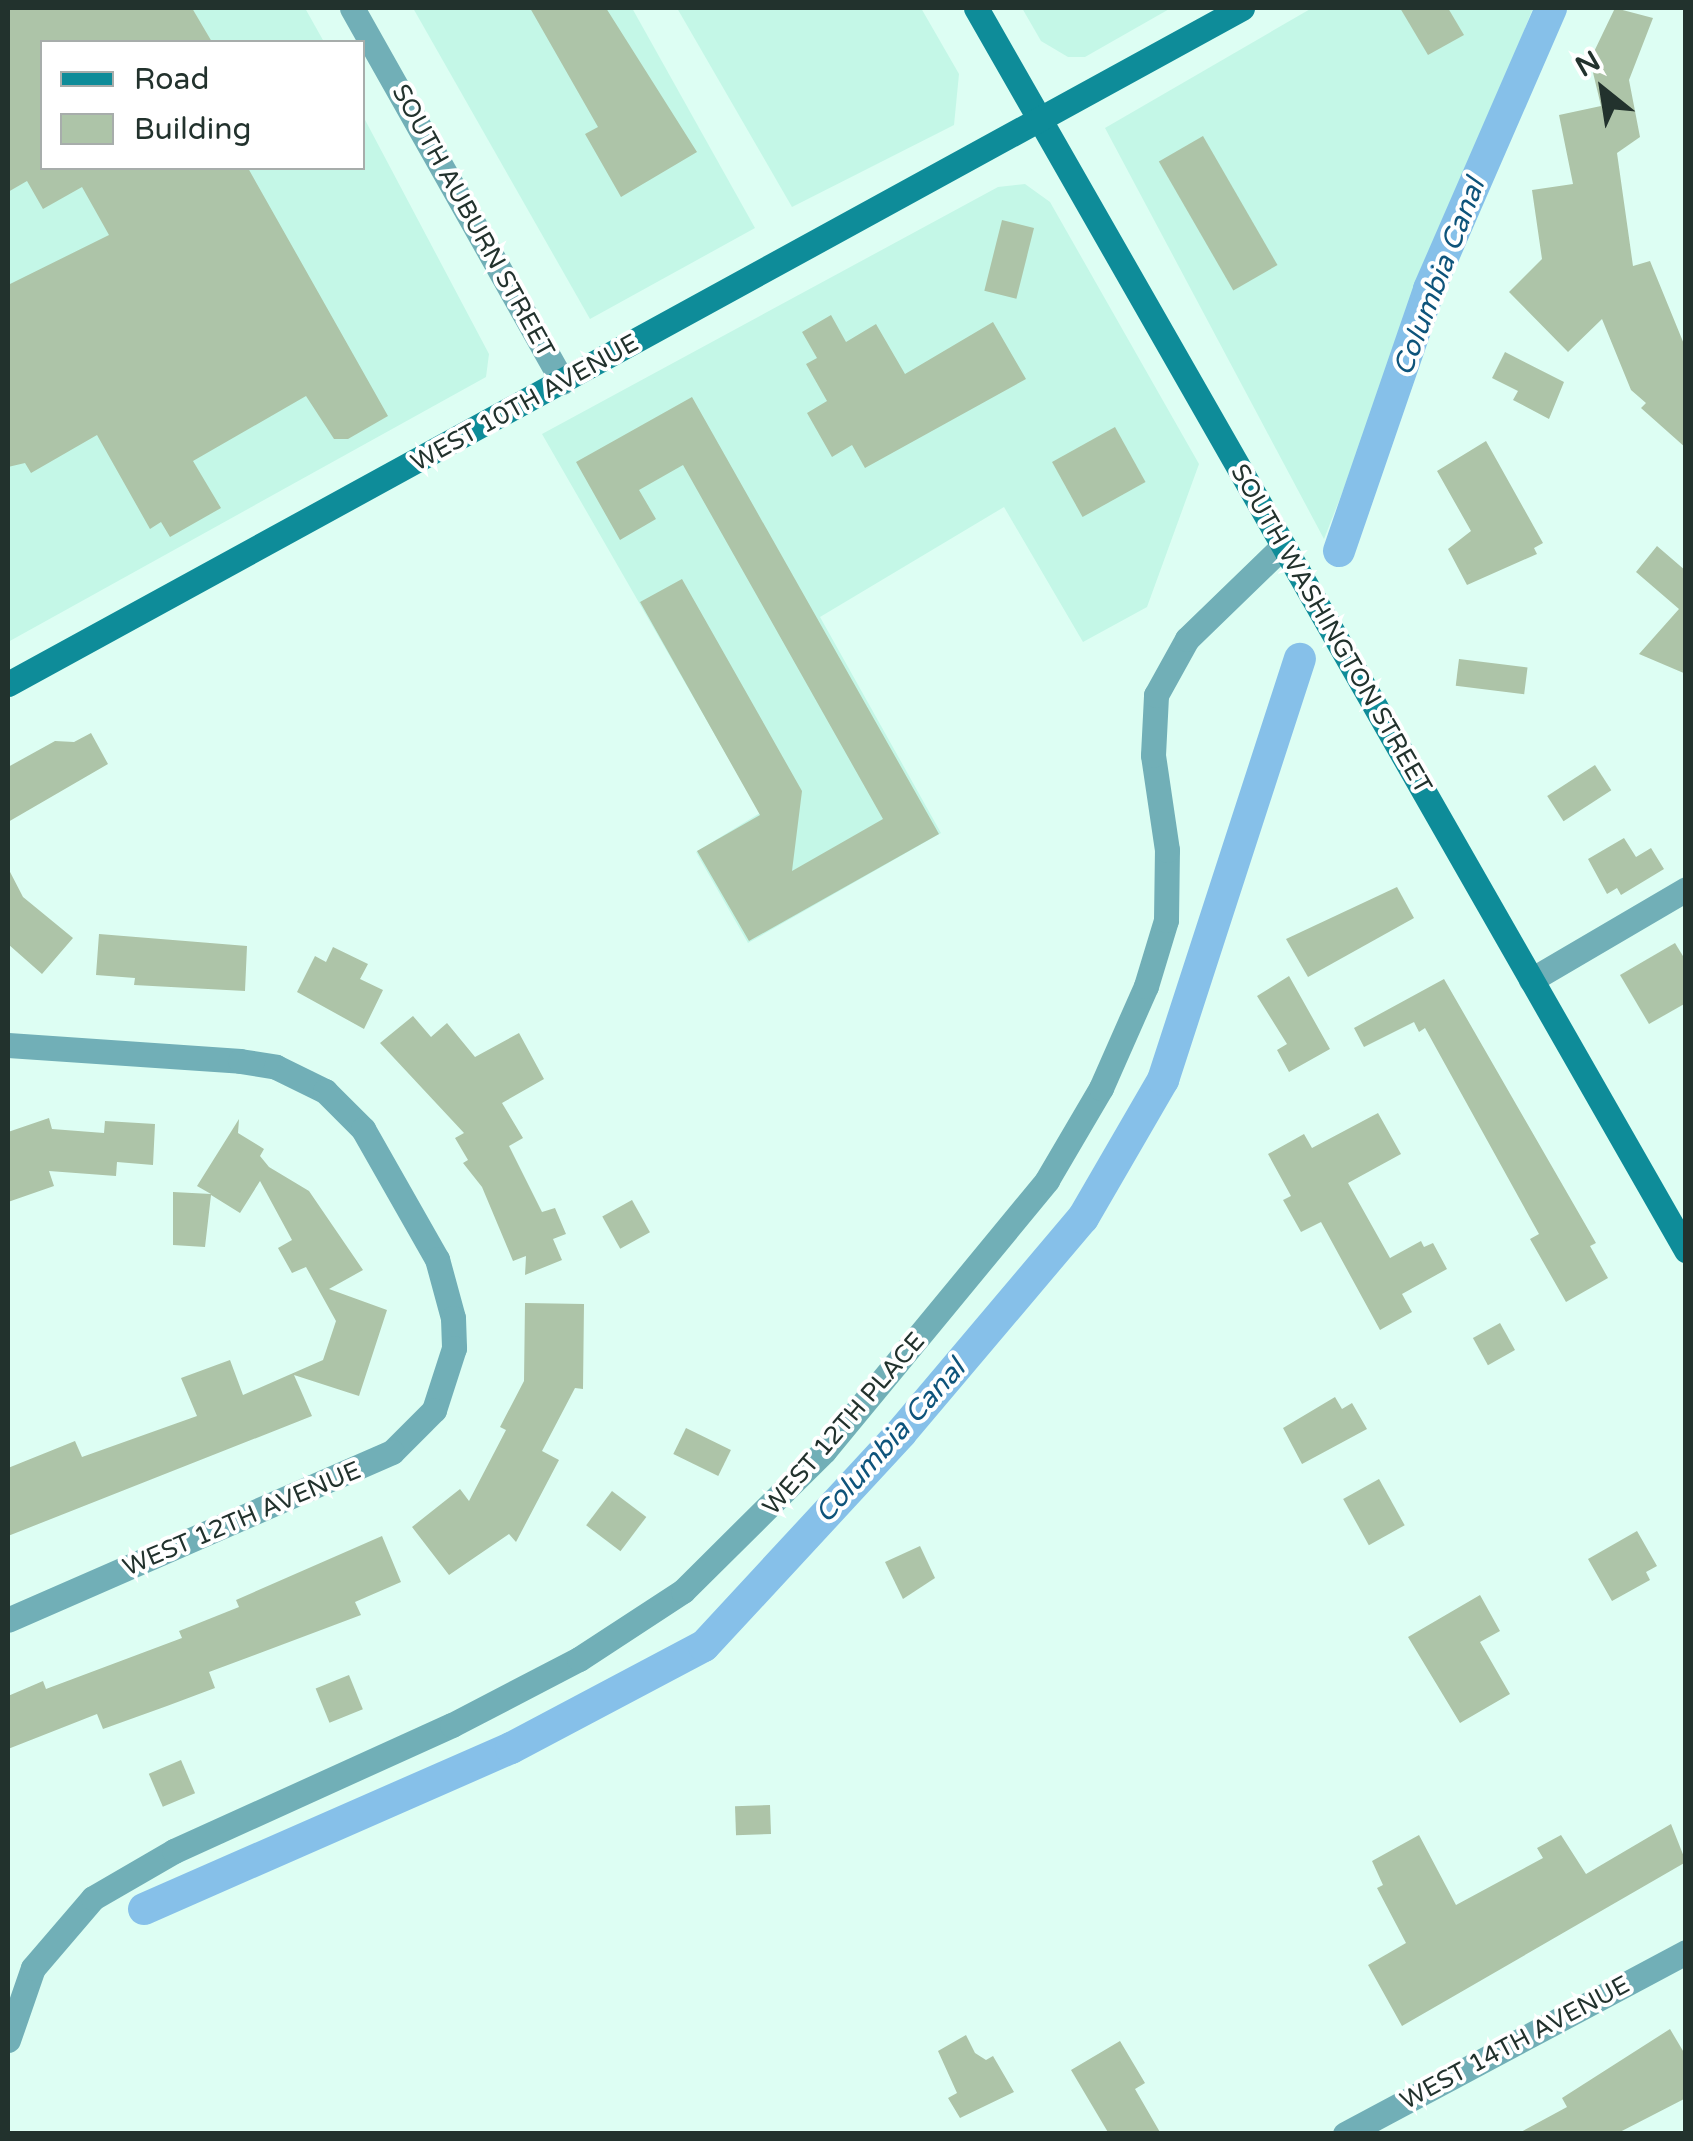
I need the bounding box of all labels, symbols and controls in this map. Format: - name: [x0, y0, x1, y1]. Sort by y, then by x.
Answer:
- legend: [40, 40, 365, 170]
- north arrow: [1553, 40, 1653, 140]
- text: N: [1570, 44, 1606, 84]
- text: Road: [134, 61, 209, 98]
- street label: SOUTH AUBURN STREET: [385, 79, 561, 363]
- text: Building: [134, 111, 251, 148]
- water label: Columbia Canal: [1386, 174, 1492, 380]
- street label: WEST 10TH AVENUE: [406, 328, 644, 478]
- street label: SOUTH WASHINGTON STREET: [1224, 459, 1438, 799]
- street label: WEST 12TH PLACE: [757, 1327, 931, 1521]
- water label: Columbia Canal: [808, 1352, 972, 1530]
- street label: WEST 12TH AVENUE: [119, 1455, 365, 1583]
- street label: WEST 14TH AVENUE: [1395, 1970, 1635, 2116]

